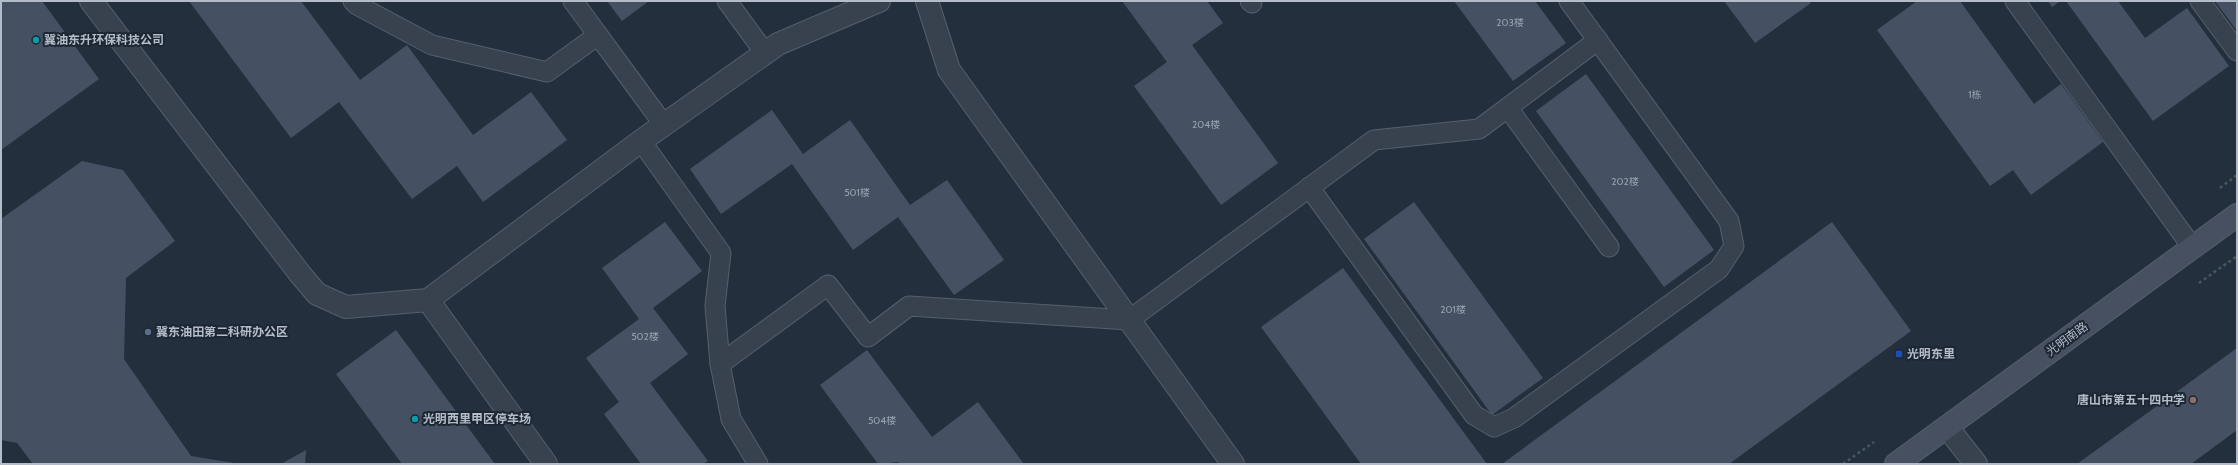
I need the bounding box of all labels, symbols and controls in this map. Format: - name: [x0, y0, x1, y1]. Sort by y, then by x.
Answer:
- house number: 203楼: [1496, 16, 1524, 29]
- place label: 冀油东升环保科技公司: [44, 32, 164, 47]
- marker: 冀油东升环保科技公司: [31, 35, 41, 45]
- house number: 1栋: [1968, 88, 1982, 101]
- house number: 204楼: [1192, 118, 1220, 131]
- house number: 202楼: [1611, 175, 1639, 188]
- house number: 501楼: [844, 186, 870, 199]
- house number: 201楼: [1440, 303, 1466, 316]
- street label: 光明南路: [2043, 318, 2091, 359]
- place label: 冀东油田第二科研办公区: [156, 324, 288, 339]
- marker: 冀东油田第二科研办公区: [143, 327, 153, 337]
- house number: 502楼: [631, 330, 659, 343]
- place label: 光明东里: [1907, 346, 1955, 361]
- marker: 光明东里: [1894, 349, 1904, 359]
- place label: 唐山市第五十四中学: [2077, 392, 2185, 407]
- marker: 唐山市第五十四中学: [2188, 395, 2198, 405]
- place label: 光明西里甲区停车场: [423, 411, 531, 426]
- marker: 光明西里甲区停车场: [410, 414, 420, 424]
- house number: 504楼: [868, 414, 896, 427]

